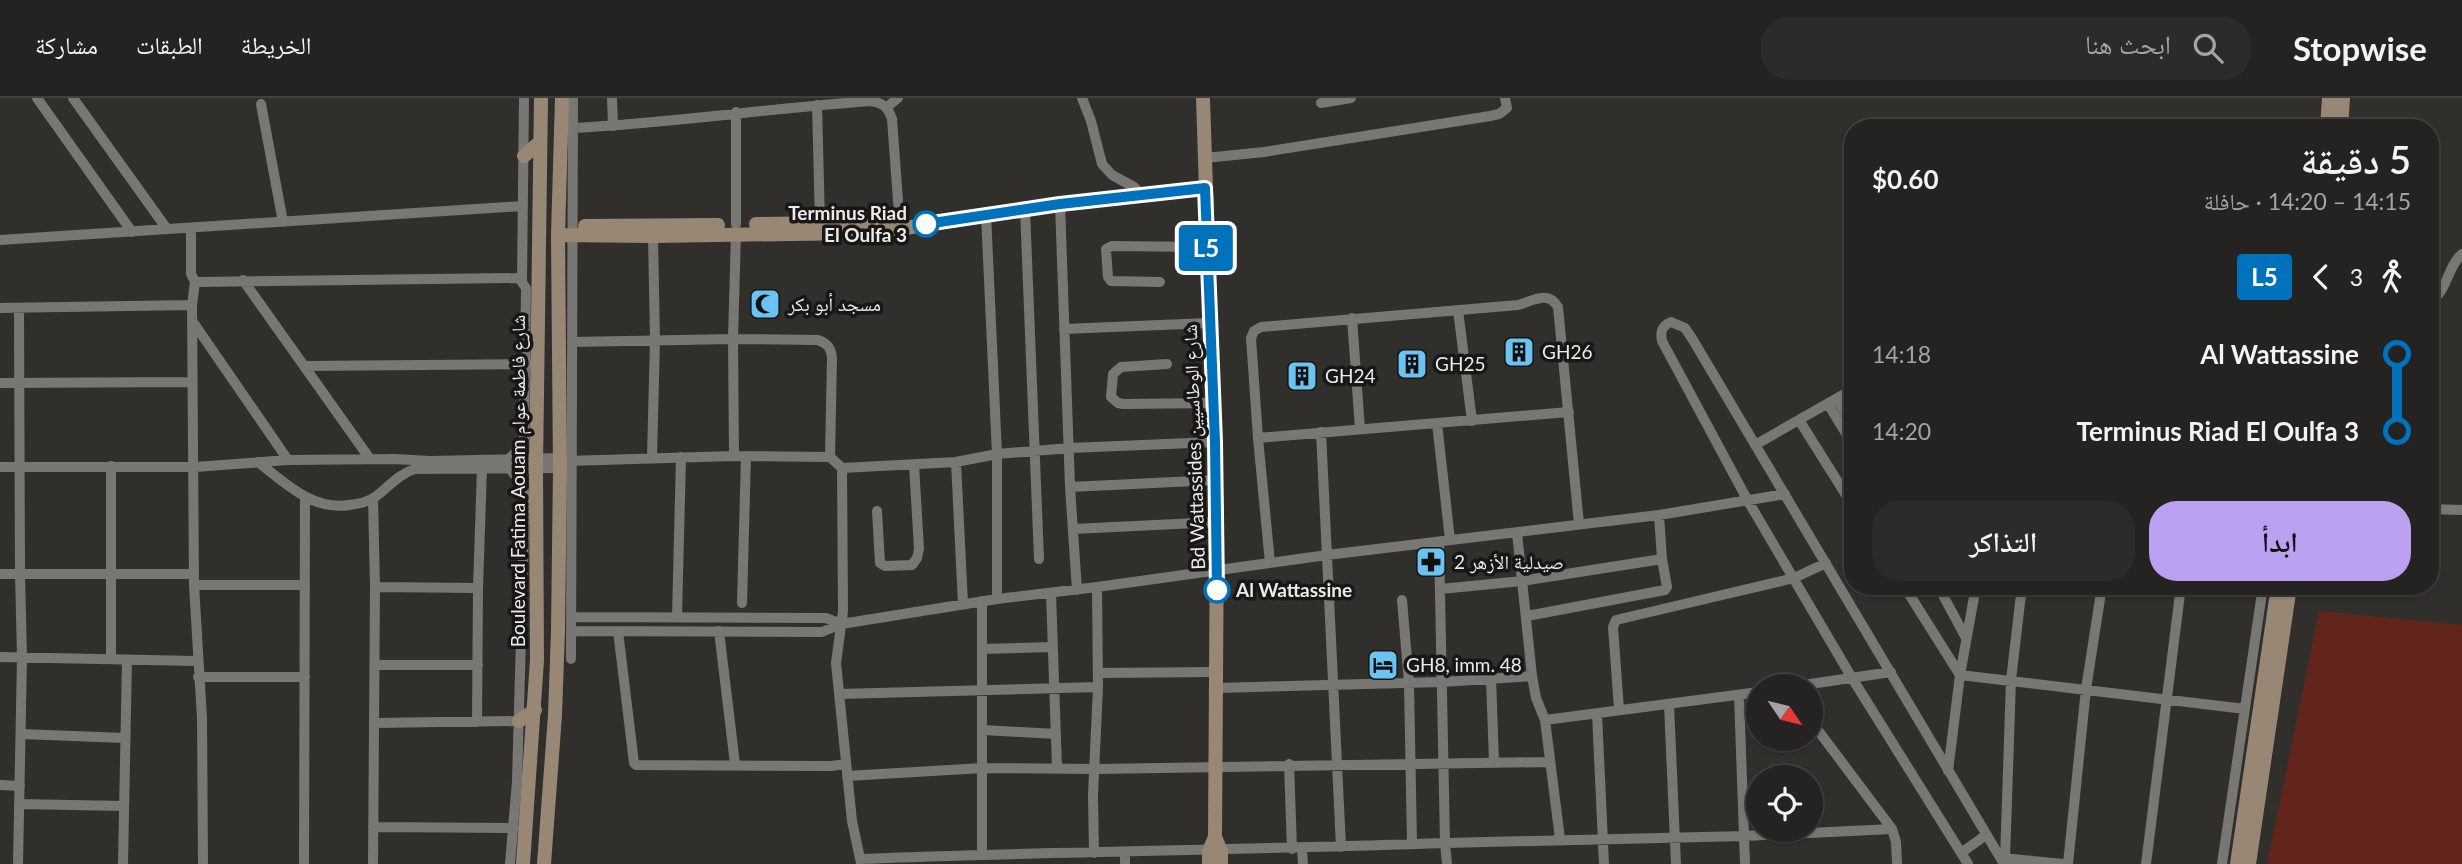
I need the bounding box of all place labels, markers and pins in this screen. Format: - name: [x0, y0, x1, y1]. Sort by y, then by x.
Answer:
- place label: Terminus Riad El Oulfa 3: [788, 201, 907, 246]
- marker: Terminus Riad El Oulfa 3: [913, 211, 939, 237]
- mosque icon: مسجد أبو بكر: [748, 287, 782, 321]
- place label: مسجد أبو بكر: [787, 292, 881, 316]
- building icon: GH26: [1502, 335, 1536, 369]
- place label: GH26: [1542, 340, 1592, 363]
- building icon: GH25: [1395, 347, 1429, 381]
- place label: GH25: [1435, 352, 1485, 375]
- building icon: GH24: [1285, 359, 1319, 393]
- place label: GH24: [1325, 364, 1375, 387]
- pharmacy icon: صيدلية الأزهر 2: [1414, 545, 1448, 579]
- place label: صيدلية الأزهر 2: [1454, 550, 1564, 574]
- marker: Al Wattassine: [1204, 577, 1230, 603]
- place label: Al Wattassine: [1235, 578, 1352, 601]
- hotel icon: GH8, imm. 48: [1366, 648, 1400, 682]
- place label: GH8, imm. 48: [1406, 653, 1522, 676]

